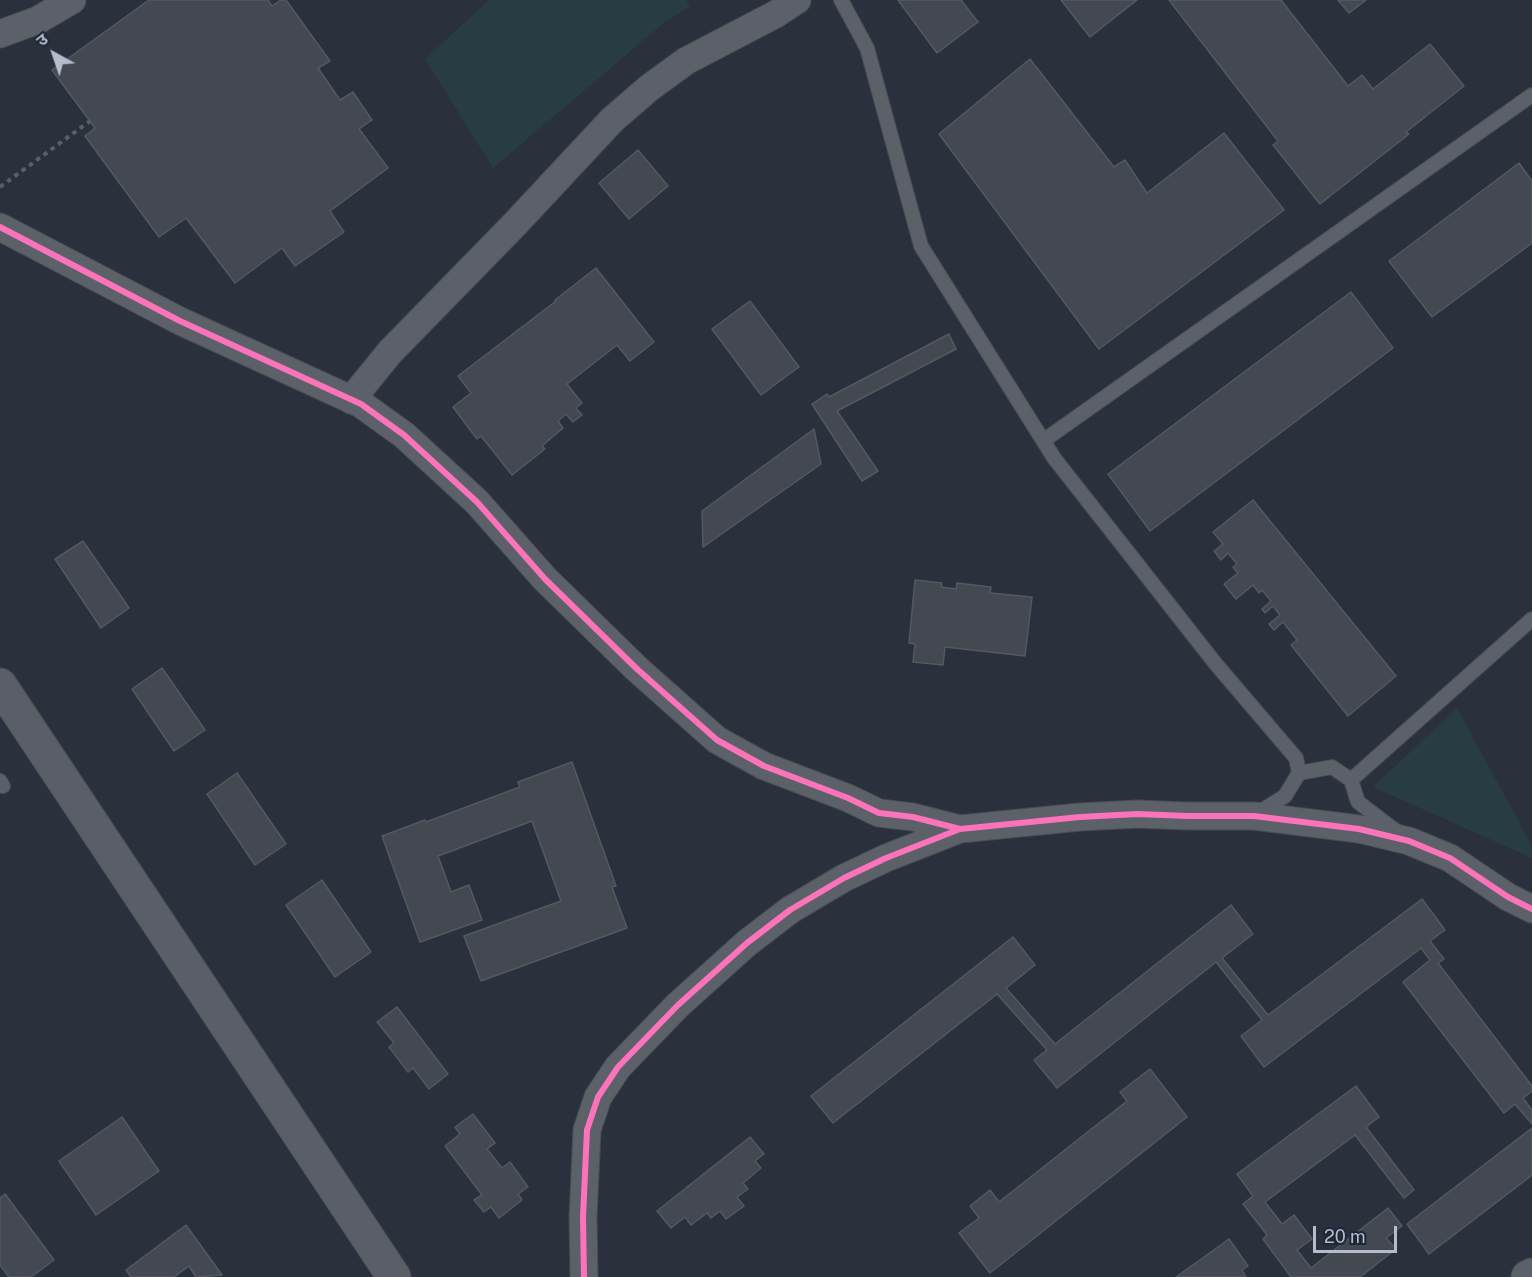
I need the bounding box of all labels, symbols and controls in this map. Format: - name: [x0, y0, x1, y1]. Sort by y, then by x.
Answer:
- north arrow: [24, 24, 84, 84]
- text: उ: [32, 30, 52, 50]
- scale bar: [1316, 1214, 1400, 1252]
- text: 20 m: [1324, 1226, 1366, 1247]

